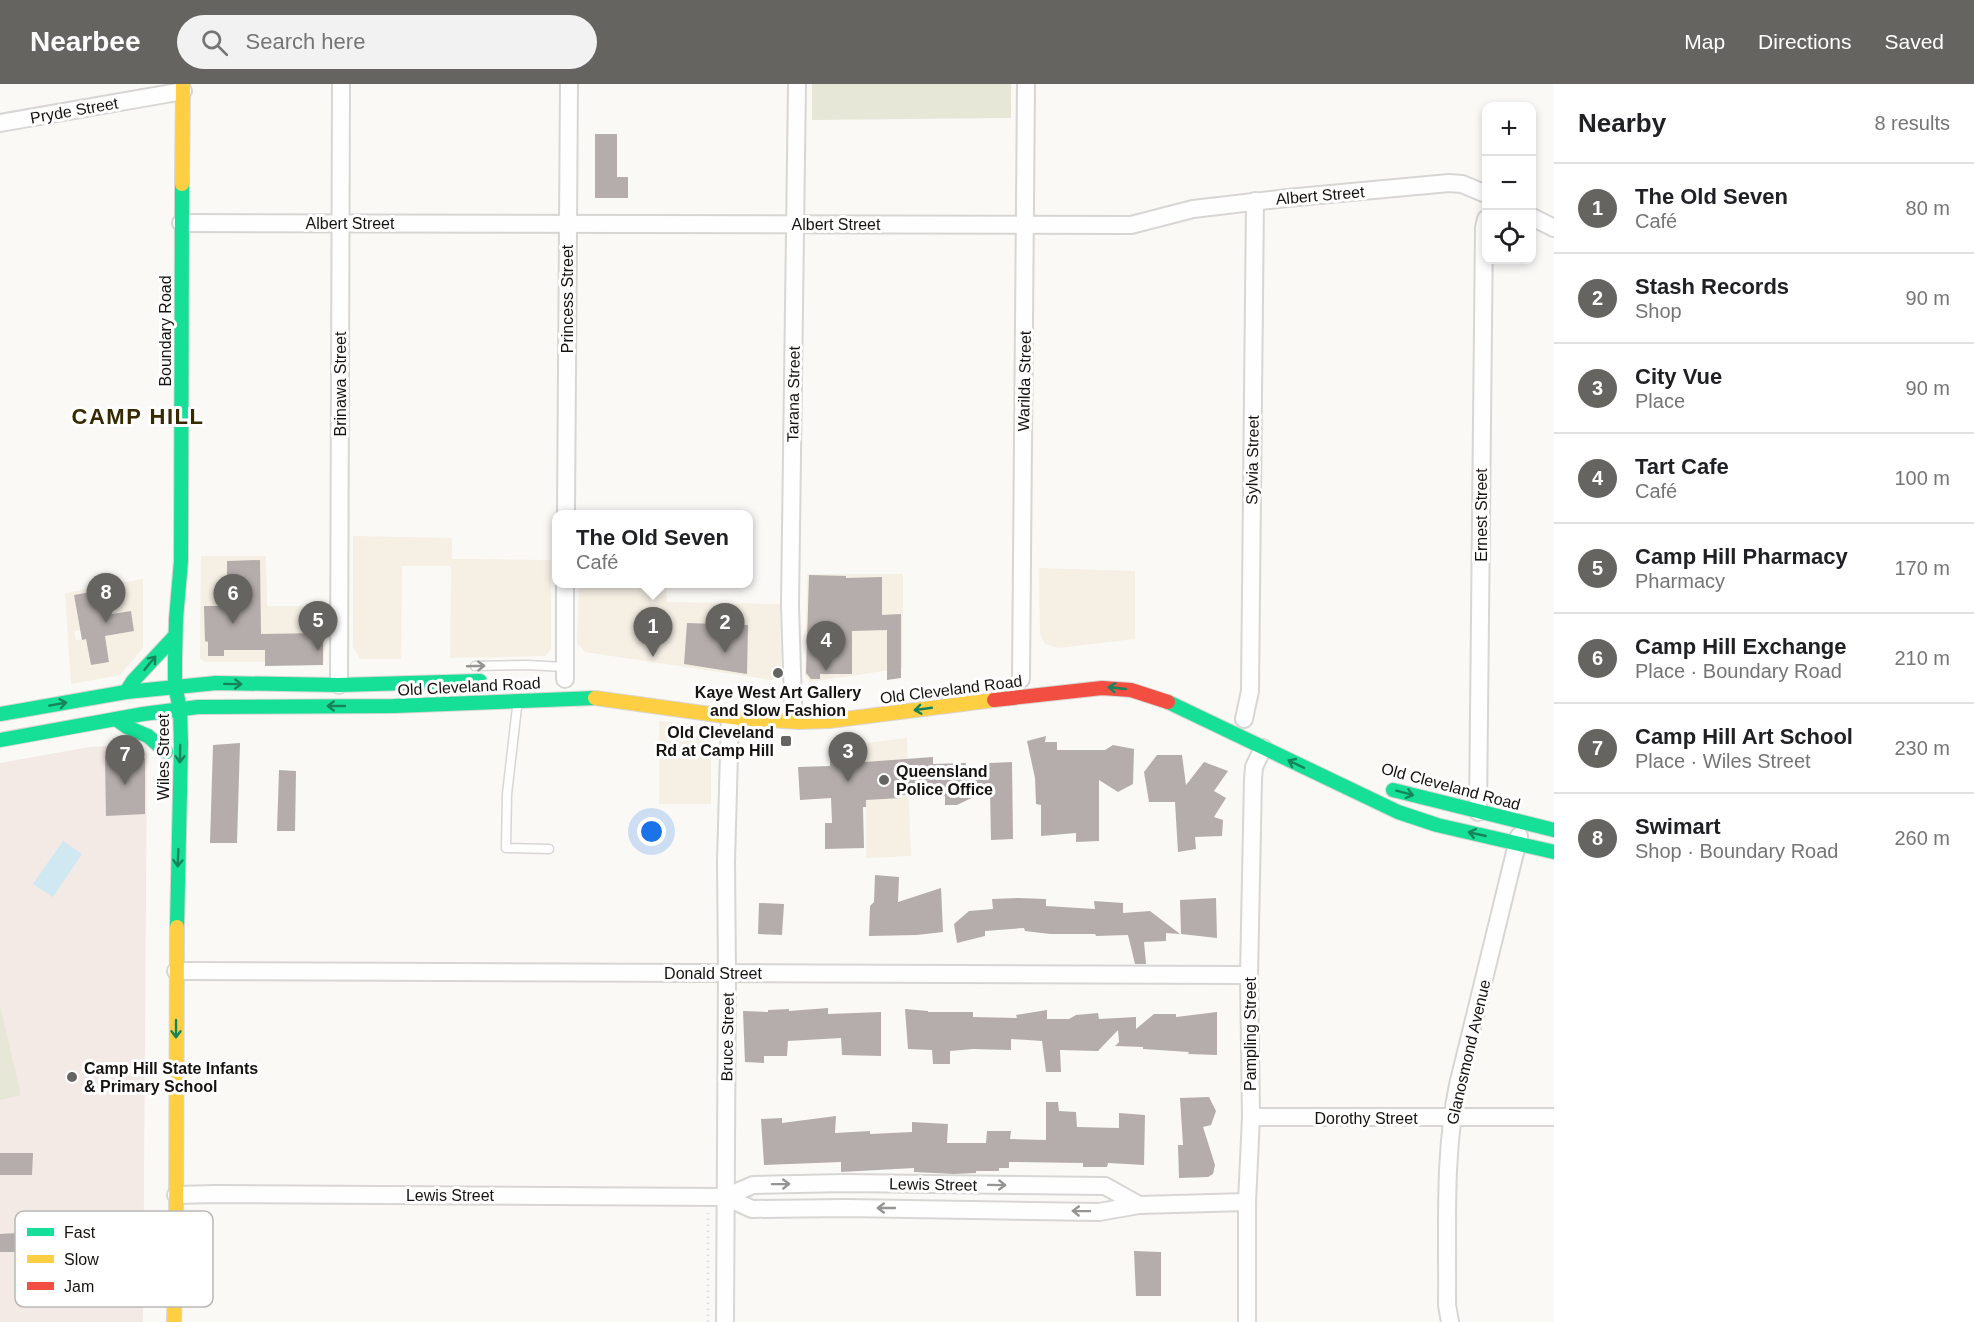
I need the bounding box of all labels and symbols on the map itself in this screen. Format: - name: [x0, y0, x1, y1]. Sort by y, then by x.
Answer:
- street label: Pryde Street: [29, 94, 120, 127]
- street label: Albert Street: [1275, 183, 1366, 208]
- street label: Albert Street: [306, 215, 395, 232]
- street label: Albert Street: [792, 216, 881, 233]
- street label: Princess Street: [559, 244, 576, 353]
- street label: Boundary Road: [157, 275, 174, 387]
- street label: Warilda Street: [1015, 330, 1034, 432]
- street label: Brinawa Street: [332, 331, 349, 436]
- street label: Tarana Street: [784, 345, 803, 442]
- district label: CAMP HILL: [72, 404, 204, 429]
- street label: Sylvia Street: [1243, 414, 1262, 505]
- street label: Ernest Street: [1473, 468, 1490, 562]
- pin: 8: [86, 574, 126, 623]
- pin: 6: [214, 574, 252, 624]
- pin: 5: [298, 602, 338, 651]
- pin: 2: [706, 604, 744, 653]
- pin: 1: [634, 608, 672, 657]
- pin: 4: [806, 622, 846, 671]
- one-way arrow: [143, 656, 157, 671]
- one-way arrow: [466, 661, 486, 672]
- marker: Kaye West Art Gallery and Slow Fashion: [771, 666, 785, 680]
- street label: Old Cleveland Road: [879, 672, 1023, 707]
- street label: Old Cleveland Road: [397, 674, 541, 699]
- one-way arrow: [223, 678, 243, 689]
- one-way arrow: [1108, 682, 1127, 693]
- place label: Kaye West Art Gallery and Slow Fashion: [695, 684, 861, 719]
- one-way arrow: [47, 698, 67, 709]
- one-way arrow: [326, 700, 346, 712]
- one-way arrow: [914, 704, 934, 715]
- street label: Wiles Street: [155, 713, 172, 800]
- place label: Old Cleveland Rd at Camp Hill: [656, 724, 774, 759]
- pin: 3: [828, 732, 868, 782]
- marker: Old Cleveland Rd at Camp Hill: [779, 734, 793, 748]
- pin: 7: [106, 736, 144, 785]
- one-way arrow: [175, 744, 186, 764]
- one-way arrow: [1287, 757, 1305, 769]
- street label: Old Cleveland Road: [1380, 760, 1522, 813]
- place label: Queensland Police Office: [896, 763, 993, 798]
- marker: Queensland Police Office: [877, 773, 891, 787]
- one-way arrow: [1395, 788, 1414, 799]
- your location: [637, 817, 666, 846]
- one-way arrow: [1467, 828, 1487, 839]
- one-way arrow: [172, 848, 183, 868]
- street label: Donald Street: [664, 965, 762, 982]
- street label: Pampling Street: [1242, 977, 1259, 1091]
- street label: Glanosmond Avenue: [1444, 978, 1493, 1126]
- street label: Bruce Street: [718, 992, 737, 1082]
- one-way arrow: [170, 1019, 182, 1039]
- place label: Camp Hill State Infants & Primary School: [84, 1060, 258, 1095]
- marker: Camp Hill State Infants & Primary School: [65, 1070, 79, 1084]
- street label: Dorothy Street: [1314, 1110, 1418, 1127]
- street label: Lewis Street: [889, 1175, 978, 1194]
- one-way arrow: [770, 1178, 790, 1190]
- one-way arrow: [986, 1179, 1006, 1191]
- street label: Lewis Street: [406, 1187, 495, 1204]
- one-way arrow: [877, 1202, 897, 1214]
- one-way arrow: [1072, 1205, 1092, 1217]
- legend: [15, 1211, 213, 1307]
- text: Fast: [64, 1224, 96, 1241]
- text: Slow: [64, 1251, 99, 1268]
- text: Jam: [64, 1278, 94, 1295]

